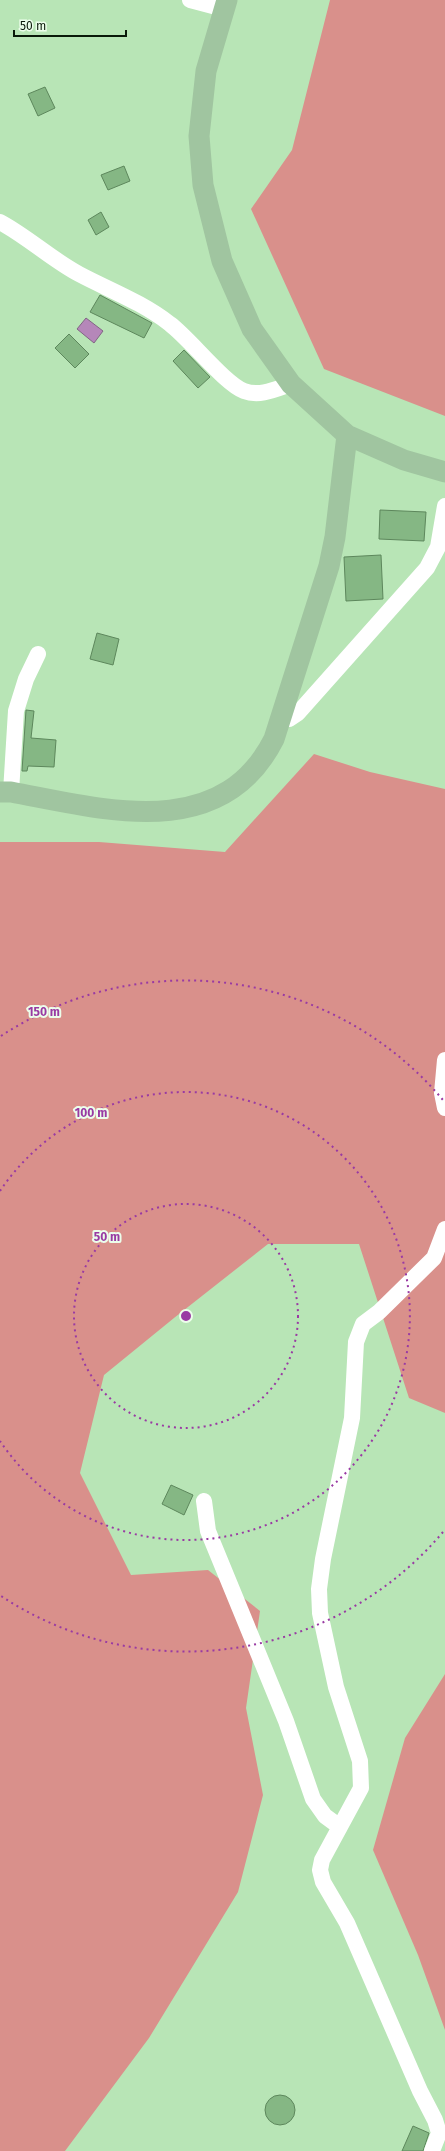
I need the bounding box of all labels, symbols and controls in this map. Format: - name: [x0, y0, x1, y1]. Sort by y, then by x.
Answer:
- scale bar: [14, 12, 126, 38]
- text: 50 m: [20, 19, 46, 33]
- text: 150 m: [28, 1005, 60, 1019]
- text: 100 m: [75, 1106, 107, 1120]
- text: 50 m: [94, 1230, 120, 1244]
- centre of rings: [179, 1309, 193, 1323]

